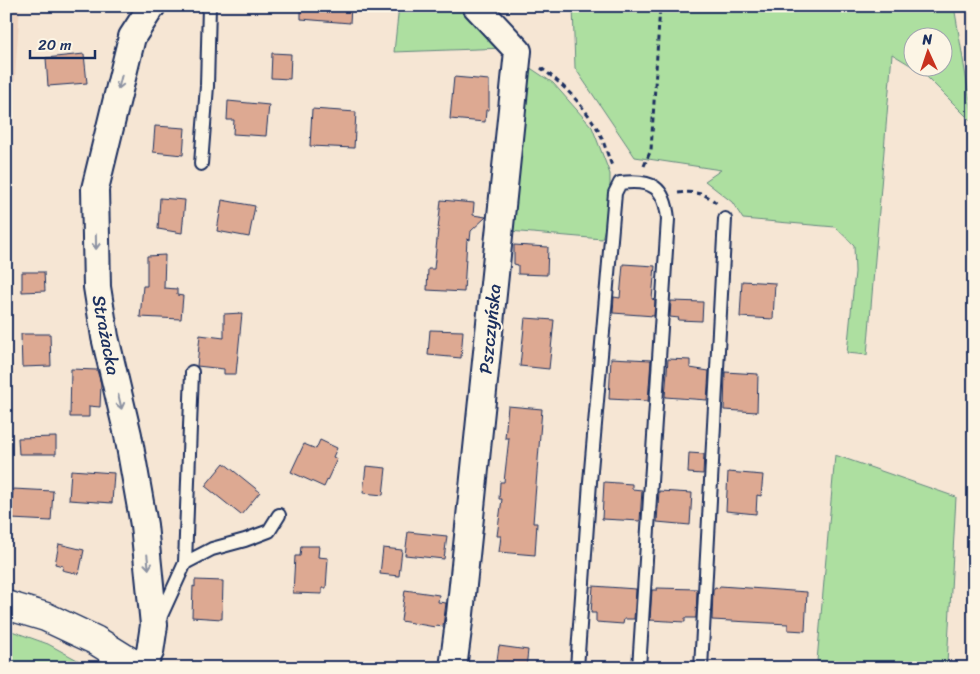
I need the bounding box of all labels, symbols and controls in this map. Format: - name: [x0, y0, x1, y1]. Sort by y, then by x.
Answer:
- text: N: [921, 27, 933, 52]
- scale bar: [30, 28, 95, 60]
- north arrow: [902, 28, 952, 78]
- text: 20 m: [38, 32, 72, 58]
- one-way arrow: [115, 74, 124, 90]
- one-way arrow: [91, 234, 101, 250]
- street label: Pszczyńska: [469, 282, 511, 376]
- street label: Strażacka: [83, 292, 129, 378]
- one-way arrow: [116, 394, 125, 410]
- one-way arrow: [143, 554, 153, 570]

